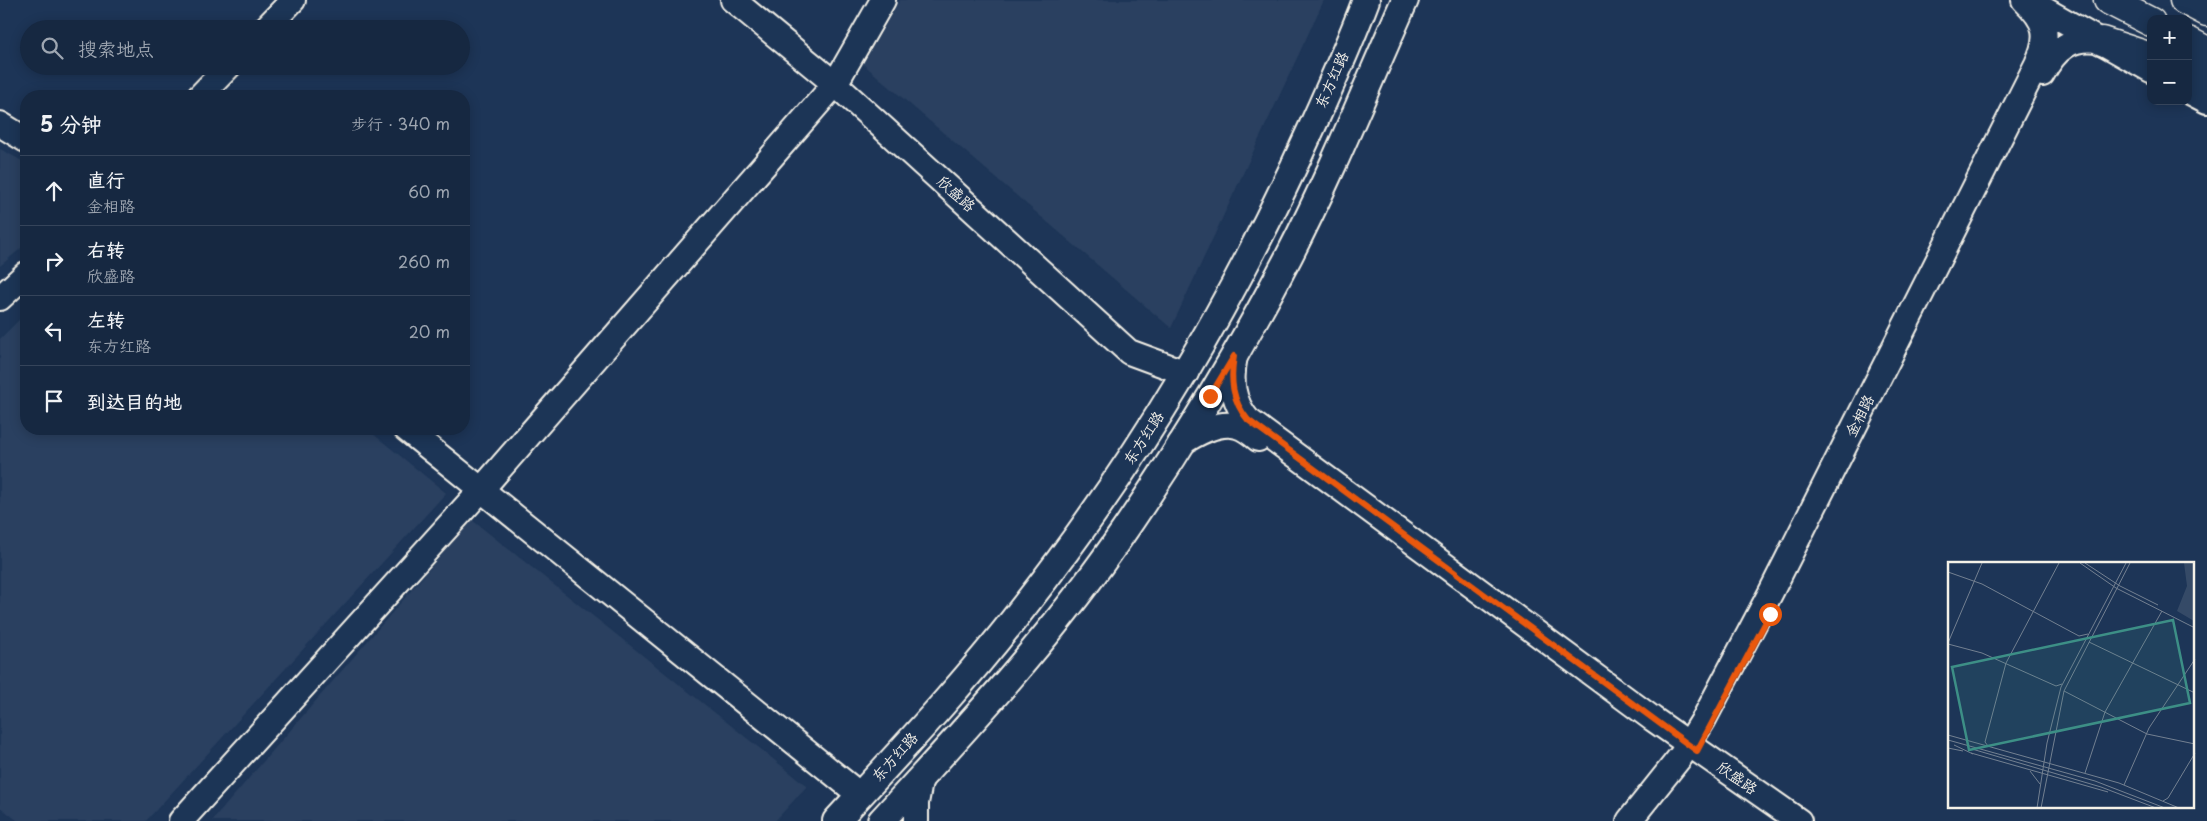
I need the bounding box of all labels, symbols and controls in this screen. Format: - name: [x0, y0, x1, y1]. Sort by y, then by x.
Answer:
- map controls: [2147, 15, 2192, 105]
- button: +: [2147, 15, 2192, 60]
- search box: [20, 20, 470, 75]
- icon: search: [38, 34, 66, 62]
- text: 搜索地点: [78, 34, 154, 62]
- street label: 东方红路: [1308, 47, 1353, 111]
- button: −: [2147, 60, 2192, 105]
- text: 5 分钟: [40, 107, 102, 139]
- text: 步行 · 340 m: [351, 111, 450, 135]
- text: 直行: [87, 165, 125, 193]
- street label: 欣盛路: [933, 169, 981, 216]
- icon: ahead: [40, 177, 68, 205]
- text: 60 m: [408, 179, 450, 203]
- text: 金相路: [87, 193, 135, 217]
- text: 右转: [87, 235, 125, 263]
- icon: right: [40, 247, 68, 275]
- text: 260 m: [398, 249, 450, 273]
- text: 欣盛路: [87, 263, 135, 287]
- text: 左转: [87, 305, 125, 333]
- icon: left: [40, 317, 68, 345]
- text: 20 m: [409, 319, 450, 343]
- text: 东方红路: [87, 333, 151, 357]
- route end: [1199, 385, 1222, 408]
- icon: arrive: [40, 387, 68, 415]
- text: 到达目的地: [87, 387, 182, 415]
- street label: 金相路: [1838, 390, 1879, 441]
- street label: 东方红路: [1117, 406, 1169, 469]
- inset map: [1948, 562, 2194, 808]
- route start: [1759, 603, 1782, 626]
- street label: 东方红路: [865, 726, 923, 786]
- street label: 欣盛路: [1713, 754, 1763, 799]

